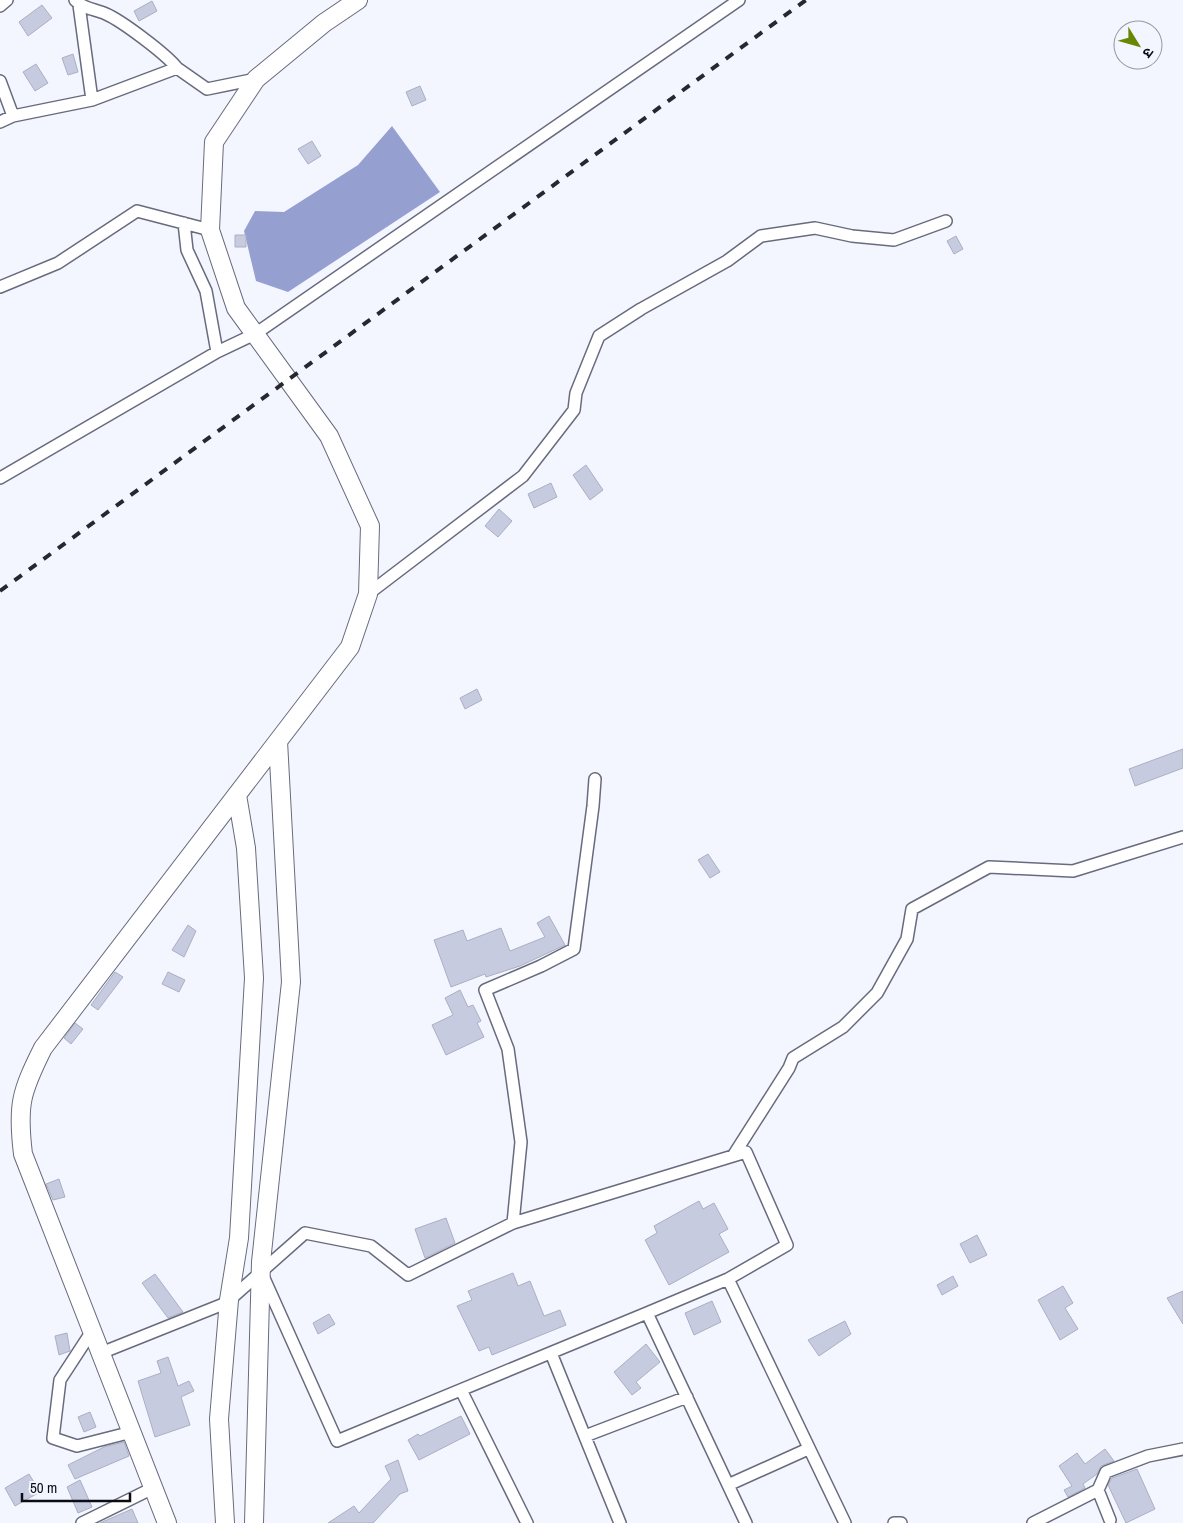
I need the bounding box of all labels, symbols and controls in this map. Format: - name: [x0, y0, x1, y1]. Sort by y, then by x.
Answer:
- north arrow: [1113, 20, 1163, 70]
- text: उ: [1138, 44, 1158, 62]
- scale bar: [22, 1470, 130, 1502]
- text: 50 m: [30, 1477, 57, 1498]

